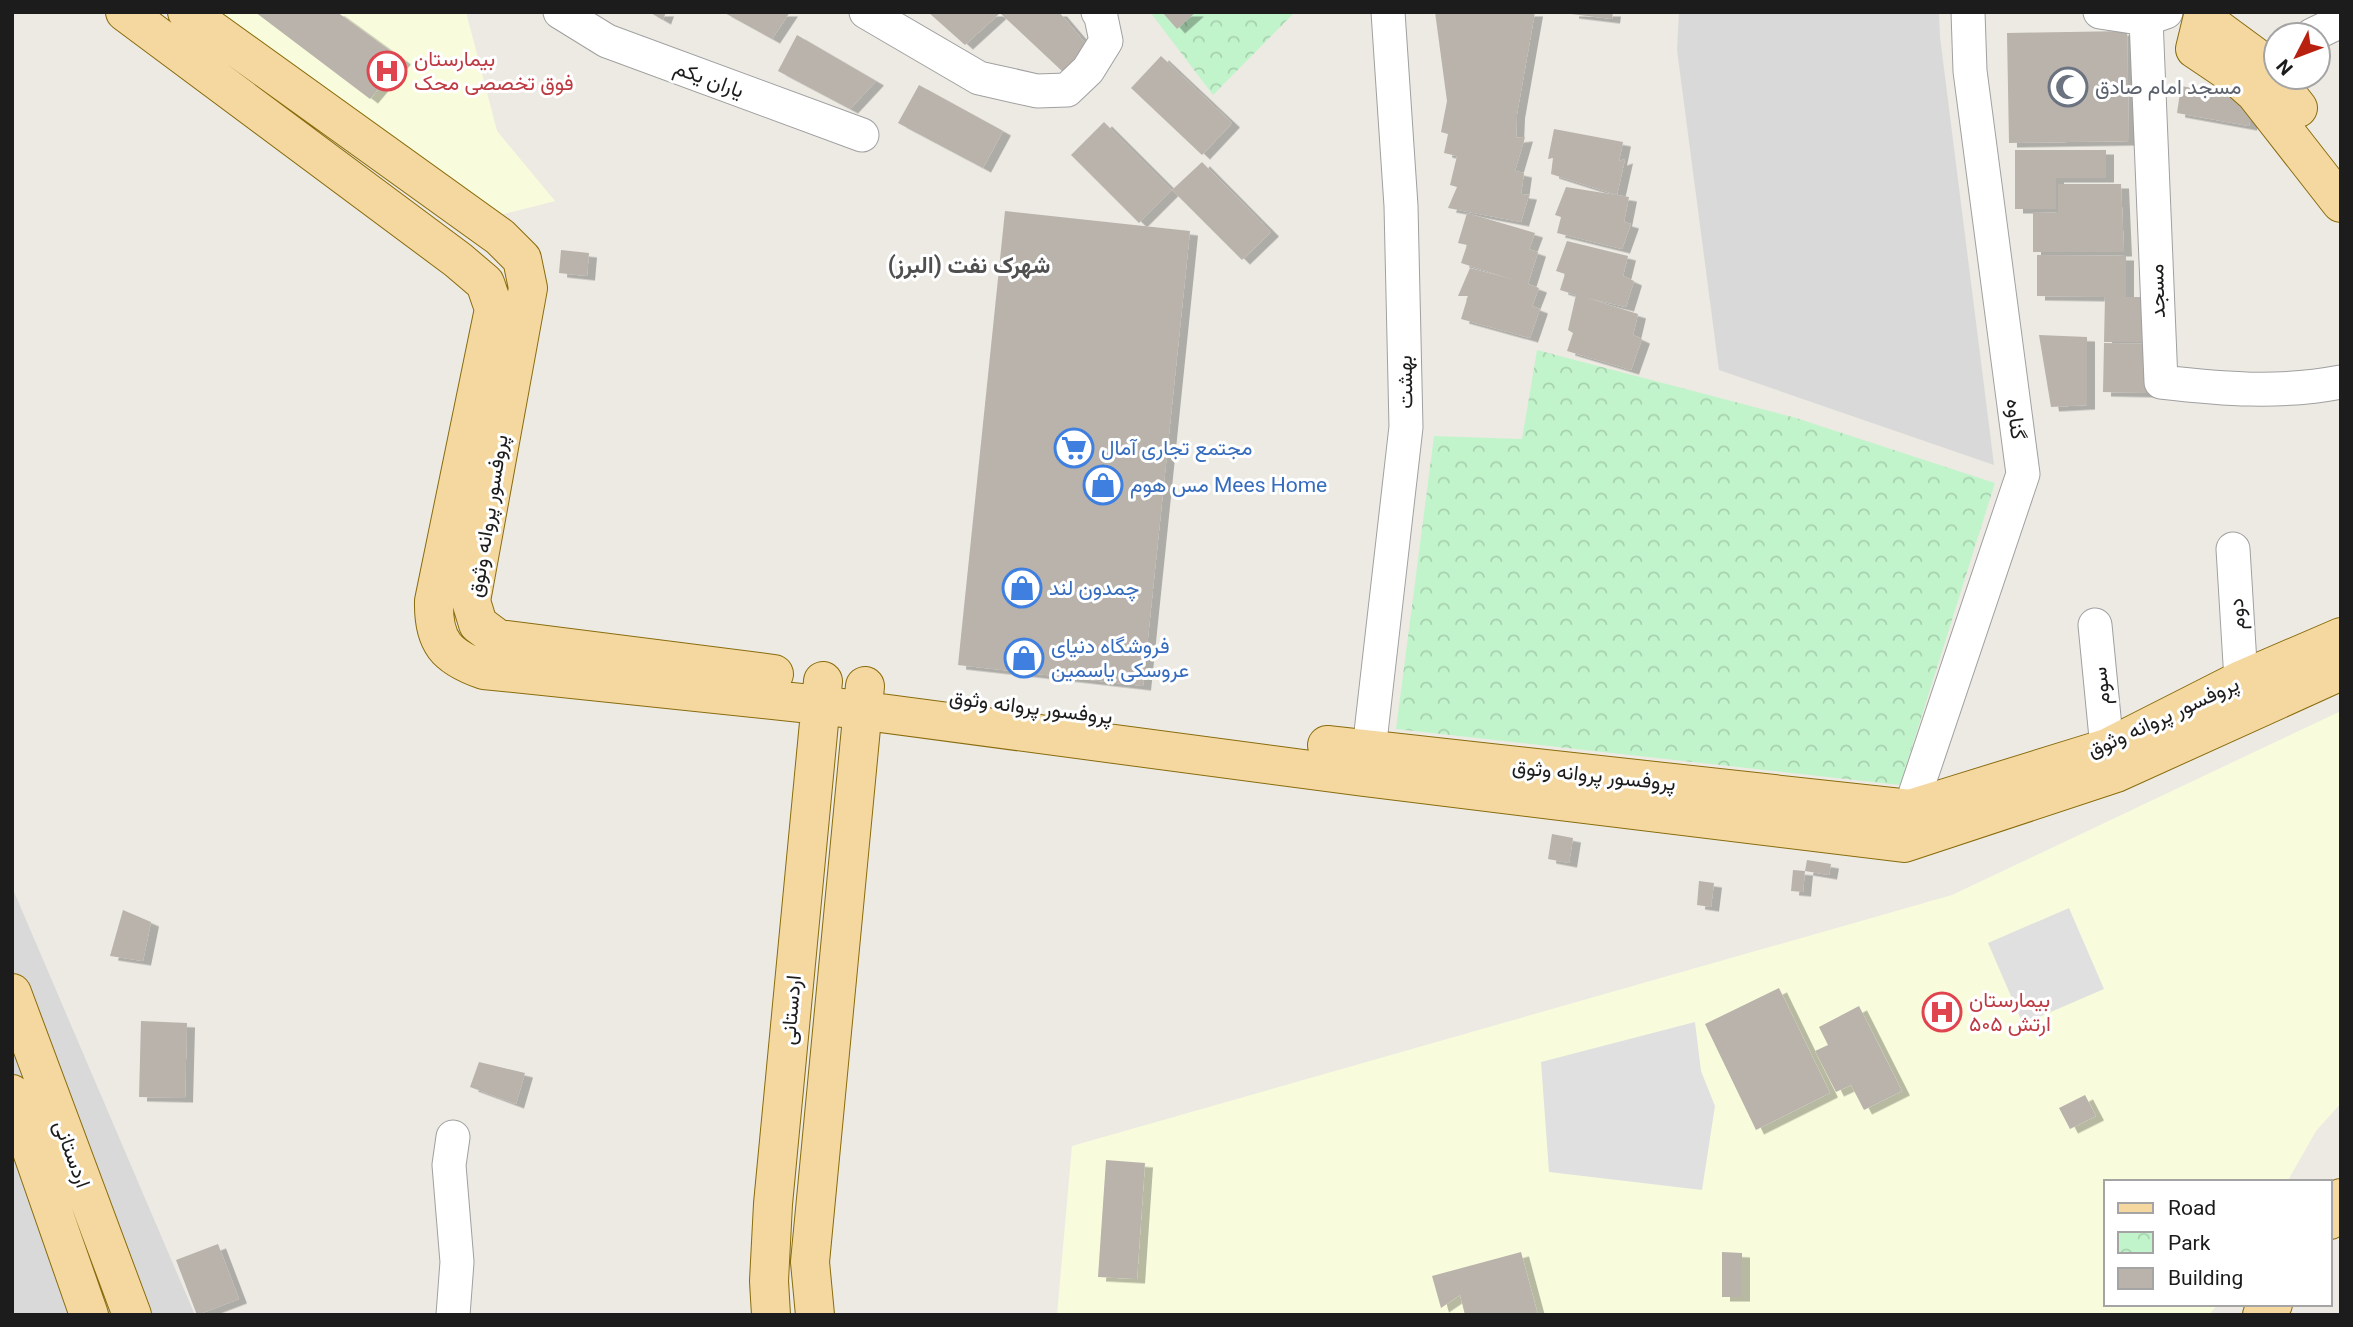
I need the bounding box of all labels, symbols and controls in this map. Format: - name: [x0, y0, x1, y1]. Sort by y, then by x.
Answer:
- north arrow: [2262, 21, 2332, 91]
- place label: بیمارستان فوق تخصصی محک: [414, 47, 574, 96]
- hospital icon: بیمارستان فوق تخصصی محک: [366, 50, 408, 92]
- text: N: [2272, 54, 2298, 80]
- street label: یاران یکم: [670, 55, 747, 105]
- mosque icon: مسجد امام صادق: [2047, 66, 2089, 108]
- place label: مسجد امام صادق: [2095, 75, 2242, 101]
- district label: شهرک نفت (البرز): [888, 252, 1050, 280]
- street label: مسجد: [2144, 263, 2170, 319]
- street label: بهشت: [1393, 355, 1418, 409]
- street label: گناوه: [2001, 397, 2030, 441]
- supermarket icon: مجتمع تجاری آمال: [1053, 427, 1095, 469]
- street label: پروفسور پروانه وثوق: [463, 433, 515, 599]
- place label: مجتمع تجاری آمال: [1101, 436, 1252, 462]
- shop icon: مس هوم Mees Home: [1082, 464, 1124, 506]
- place label: مس هوم Mees Home: [1130, 473, 1327, 499]
- shop icon: چمدون لند: [1001, 567, 1043, 609]
- place label: چمدون لند: [1049, 576, 1139, 602]
- street label: دوم: [2224, 597, 2252, 631]
- place label: فروشگاه دنیای عروسکی یاسمین: [1051, 634, 1189, 683]
- shop icon: فروشگاه دنیای عروسکی یاسمین: [1003, 637, 1045, 679]
- street label: سوم: [2087, 665, 2117, 706]
- street label: پروفسور پروانه وثوق: [2083, 671, 2243, 764]
- street label: پروفسور پروانه وثوق: [948, 685, 1114, 731]
- street label: پروفسور پروانه وثوق: [1511, 754, 1677, 798]
- street label: اردستانی: [776, 974, 807, 1046]
- place label: بیمارستان ۵۰۵ ارتش: [1969, 988, 2051, 1037]
- hospital icon: بیمارستان ۵۰۵ ارتش: [1921, 991, 1963, 1033]
- street label: اردستانی: [48, 1117, 95, 1191]
- legend: [2104, 1180, 2332, 1306]
- text: Road: [2168, 1196, 2216, 1220]
- text: Park: [2168, 1231, 2211, 1255]
- text: Building: [2168, 1266, 2243, 1290]

